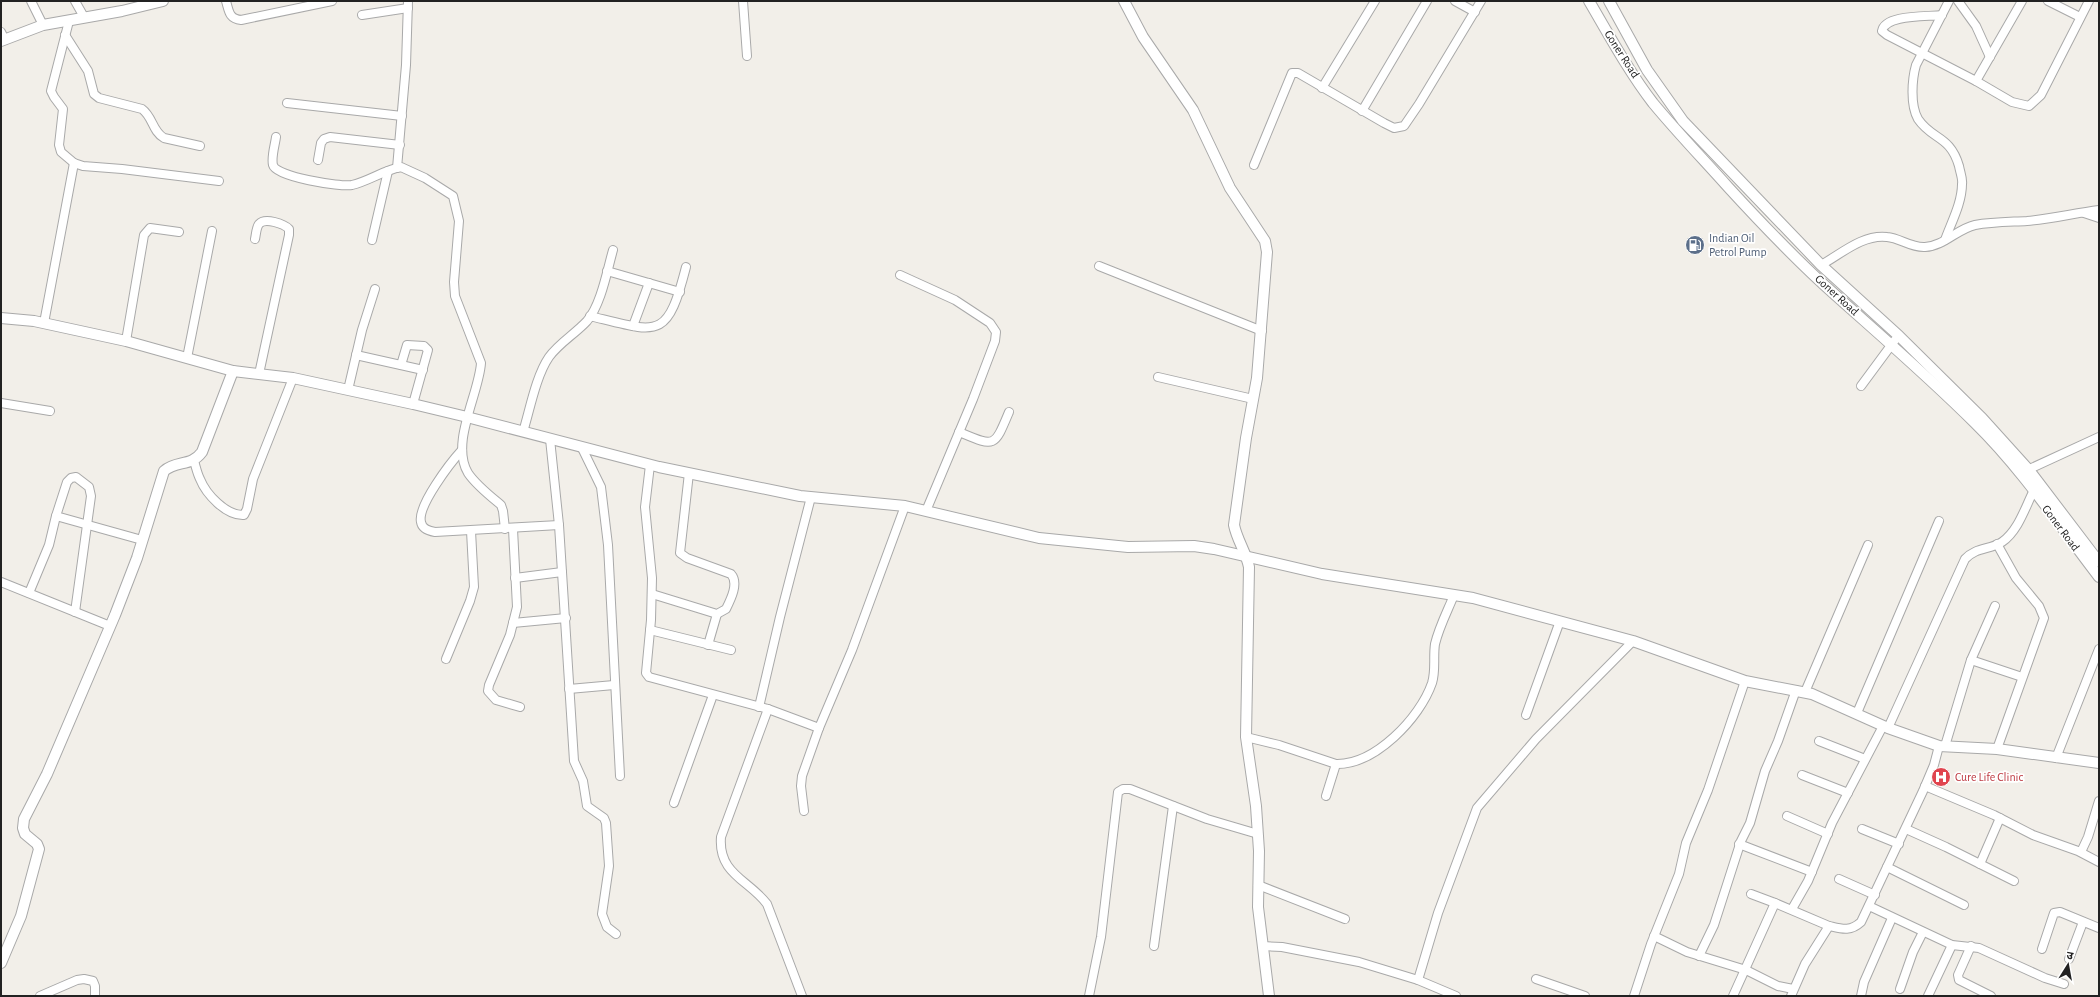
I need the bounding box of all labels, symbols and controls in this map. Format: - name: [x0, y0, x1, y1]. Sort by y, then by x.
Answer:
- street label: Goner Road: [1602, 28, 1642, 80]
- place label: Indian Oil Petrol Pump: [1709, 232, 1767, 258]
- fuel station icon: Indian Oil Petrol Pump: [1684, 234, 1706, 256]
- street label: Goner Road: [1813, 272, 1861, 318]
- street label: Goner Road: [2040, 503, 2082, 553]
- hospital icon: Cure Life Clinic: [1930, 766, 1952, 788]
- place label: Cure Life Clinic: [1955, 771, 2023, 783]
- north arrow: [2048, 945, 2088, 985]
- text: उ: [2066, 950, 2075, 962]

